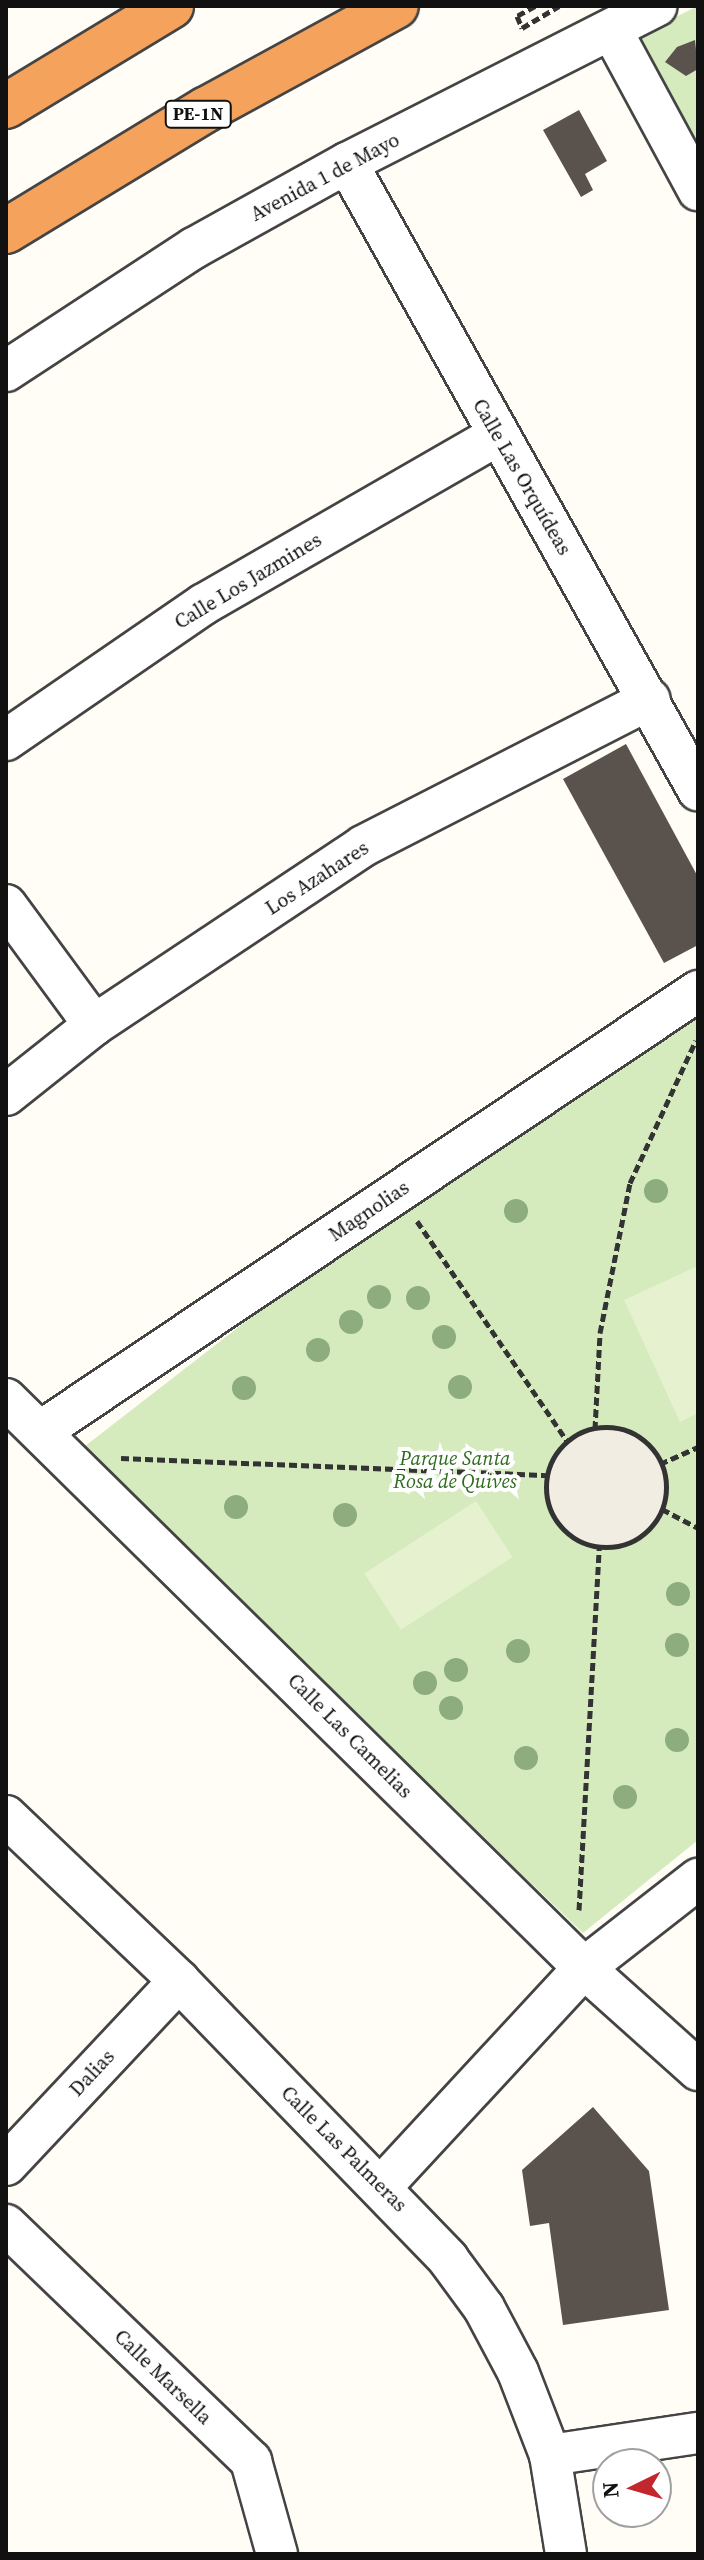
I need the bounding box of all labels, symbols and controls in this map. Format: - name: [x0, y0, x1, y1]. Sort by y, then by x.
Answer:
- road number: PE-1N: [164, 100, 232, 128]
- street label: Avenida 1 de Mayo: [246, 128, 404, 226]
- street label: Calle Las Orquídeas: [468, 395, 576, 559]
- street label: Calle Los Jazmines: [170, 528, 326, 634]
- street label: Los Azahares: [261, 836, 373, 920]
- street label: Magnolias: [324, 1175, 414, 1247]
- park label: Parque Santa Rosa de Quives: [393, 1447, 517, 1494]
- street label: Calle Las Camelias: [283, 1669, 417, 1803]
- street label: Dalias: [64, 2045, 120, 2101]
- street label: Calle Las Palmeras: [276, 2081, 412, 2217]
- street label: Calle Marsella: [109, 2325, 217, 2429]
- north arrow: [592, 2448, 672, 2528]
- text: N: [594, 2481, 626, 2499]

